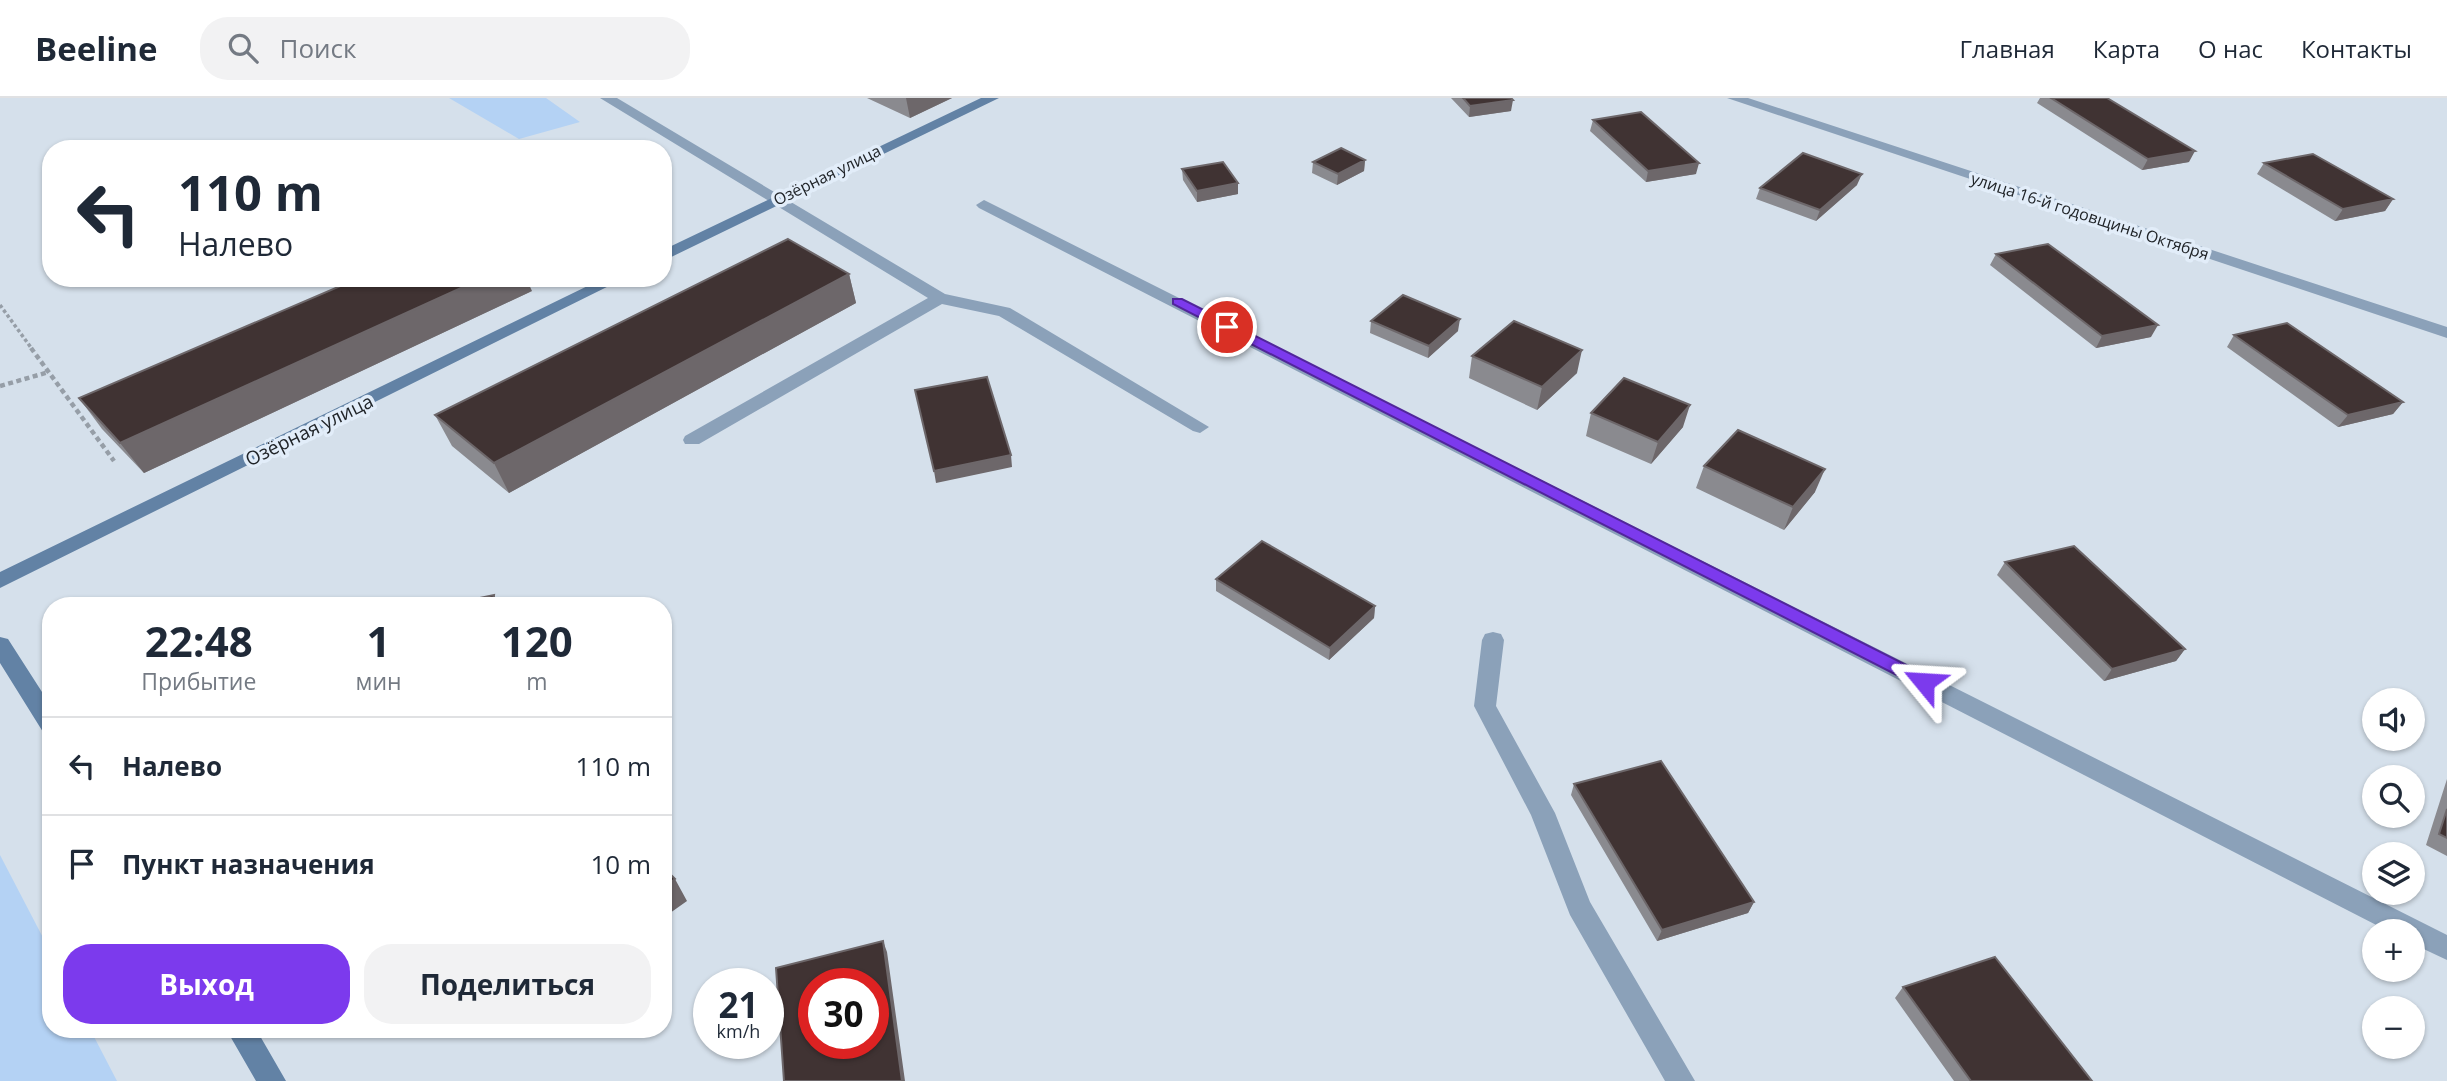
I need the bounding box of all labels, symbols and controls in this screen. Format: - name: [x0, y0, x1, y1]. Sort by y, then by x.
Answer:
- search box: [200, 17, 690, 80]
- text: Beeline: [35, 26, 158, 71]
- icon: search: [224, 29, 262, 67]
- text: Поиск: [280, 30, 356, 66]
- text: Главная: [1960, 32, 2055, 65]
- text: Карта: [2093, 32, 2160, 65]
- text: О нас: [2198, 32, 2263, 65]
- text: Контакты: [2301, 32, 2412, 65]
- street label: Озёрная улица: [769, 139, 885, 211]
- text: 110 m: [178, 159, 323, 225]
- street label: улица 16-й годовщины Октября: [1968, 167, 2212, 265]
- icon: left: [63, 168, 154, 259]
- text: Налево: [178, 222, 293, 265]
- pin: [1197, 297, 1257, 357]
- icon: arrive: [1208, 308, 1246, 346]
- street label: Озёрная улица: [241, 388, 377, 472]
- text: 22:48: [145, 612, 253, 669]
- text: 1: [367, 612, 391, 669]
- text: 120: [501, 612, 573, 669]
- position arrow: [1887, 645, 1961, 719]
- text: Прибытие: [141, 665, 256, 697]
- text: мин: [356, 665, 402, 697]
- text: m: [526, 665, 547, 697]
- map controls: [2362, 688, 2425, 1059]
- button: sound: [2362, 688, 2425, 751]
- icon: left: [63, 747, 101, 785]
- text: Налево: [122, 748, 222, 784]
- text: 110 m: [576, 748, 651, 784]
- button: search: [2362, 765, 2425, 828]
- button: layers: [2362, 842, 2425, 905]
- icon: arrive: [63, 845, 101, 883]
- text: Пункт назначения: [122, 846, 375, 882]
- text: 10 m: [590, 846, 651, 882]
- button: +: [2362, 919, 2425, 982]
- button: Выход: [63, 944, 350, 1024]
- button: Поделиться: [364, 944, 651, 1024]
- speed limit sign: 30: [798, 968, 889, 1059]
- text: 21: [718, 981, 759, 1028]
- button: −: [2362, 996, 2425, 1059]
- text: km/h: [717, 1019, 760, 1043]

